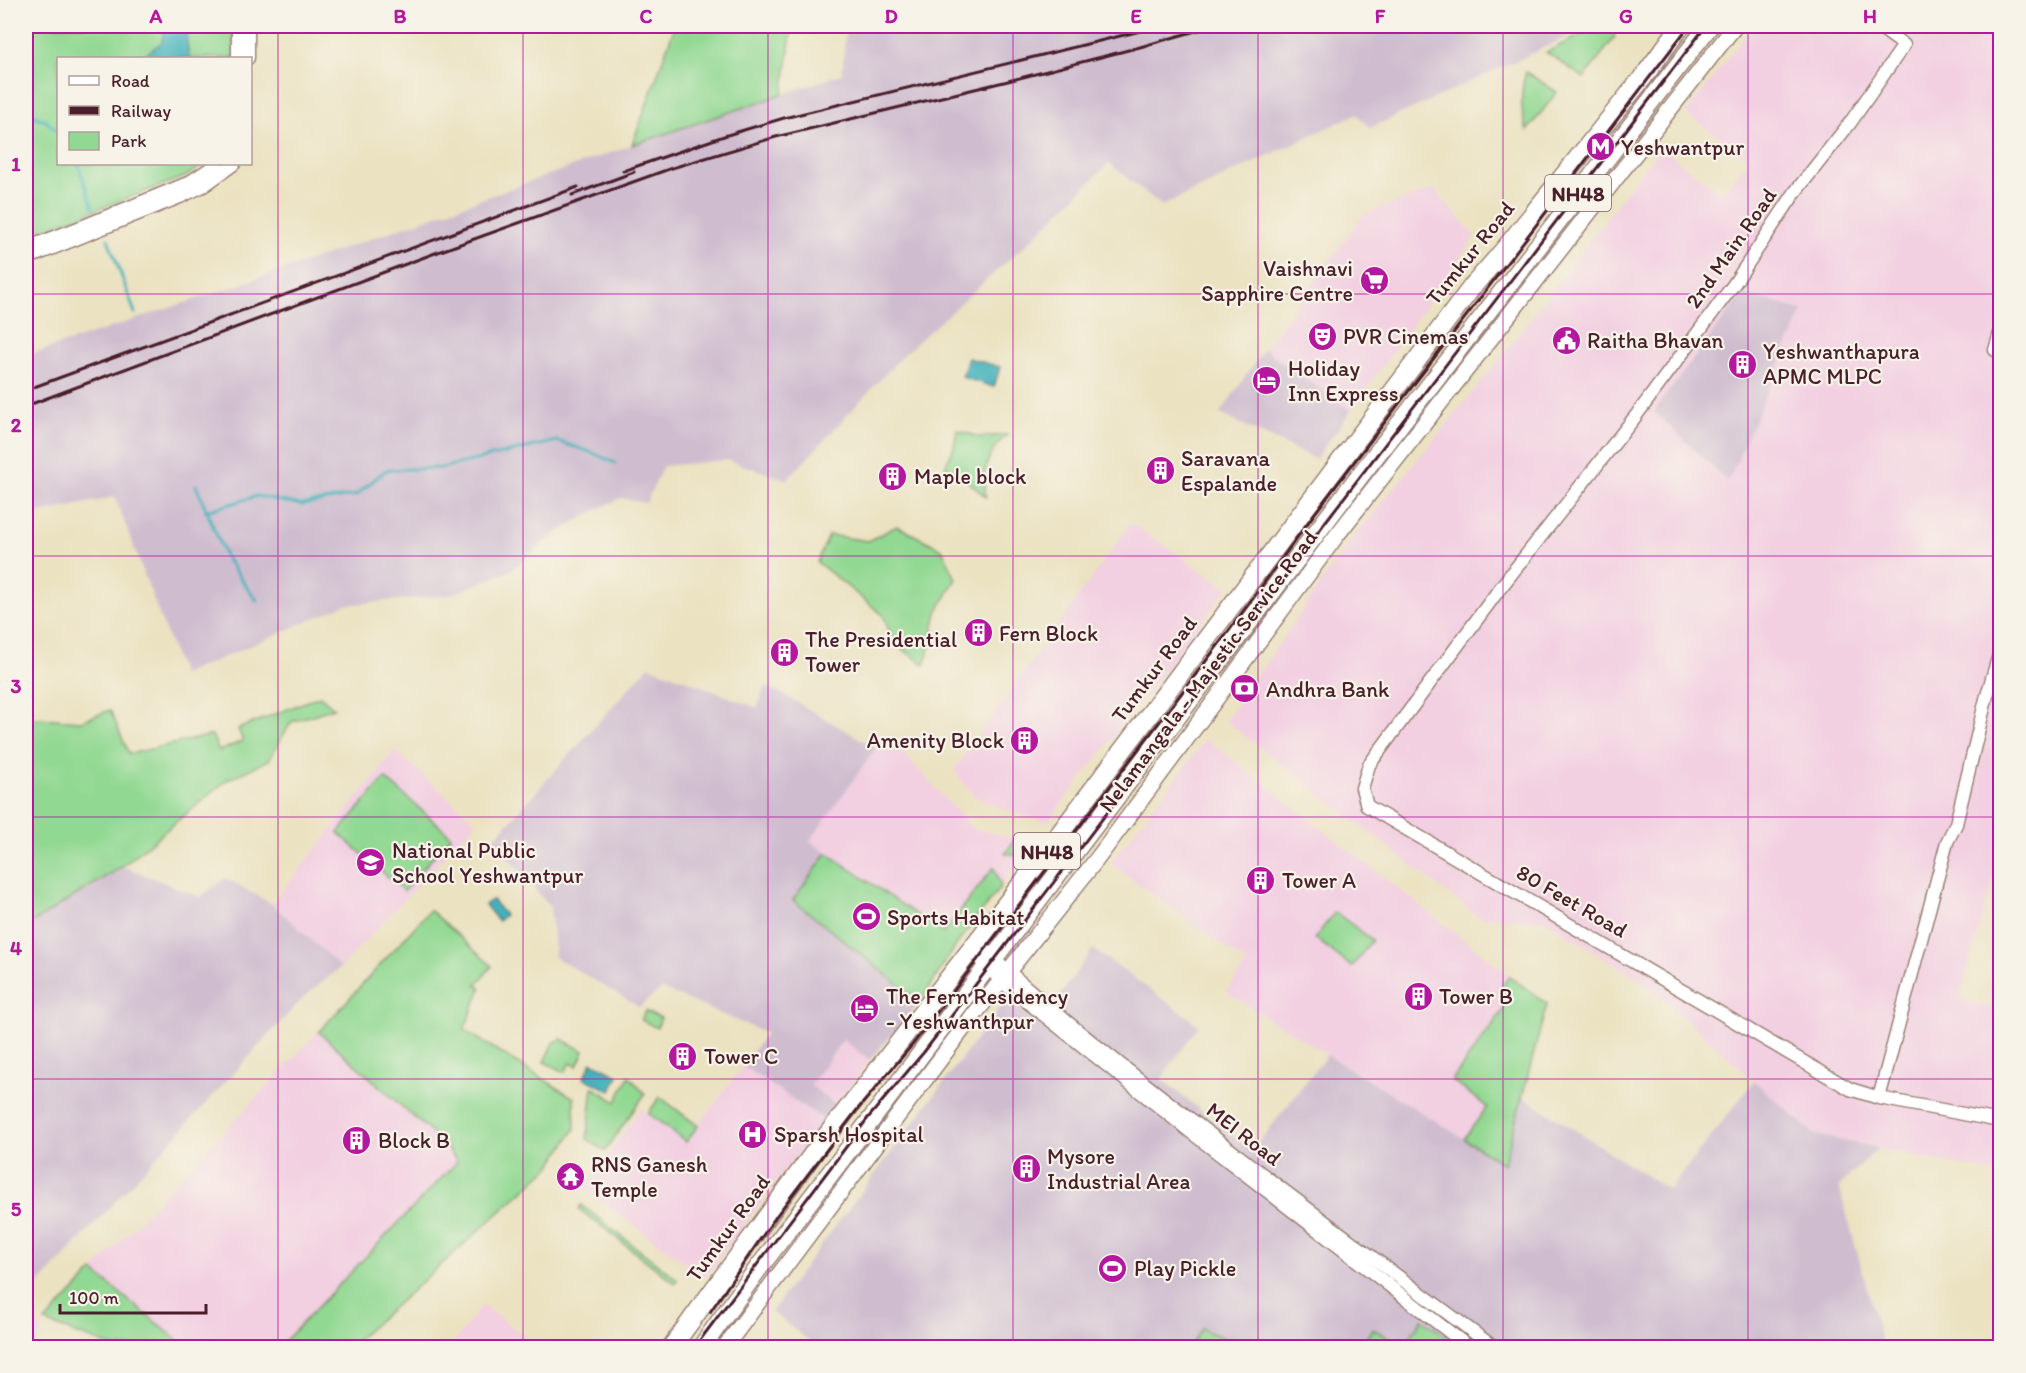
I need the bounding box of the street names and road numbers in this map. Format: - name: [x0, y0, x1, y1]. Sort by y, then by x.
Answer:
- road number: NH48: [1545, 175, 1611, 211]
- street label: 2nd Main Road: [1680, 183, 1782, 313]
- street label: Tumkur Road: [1420, 195, 1520, 311]
- street label: Nelamangala - Majestic Service Road: [1093, 524, 1323, 818]
- street label: Tumkur Road: [1105, 610, 1203, 728]
- road number: NH48: [1014, 833, 1080, 869]
- street label: 80 Feet Road: [1512, 858, 1632, 944]
- street label: MEI Road: [1201, 1096, 1287, 1172]
- street label: Tumkur Road: [680, 1169, 776, 1287]

